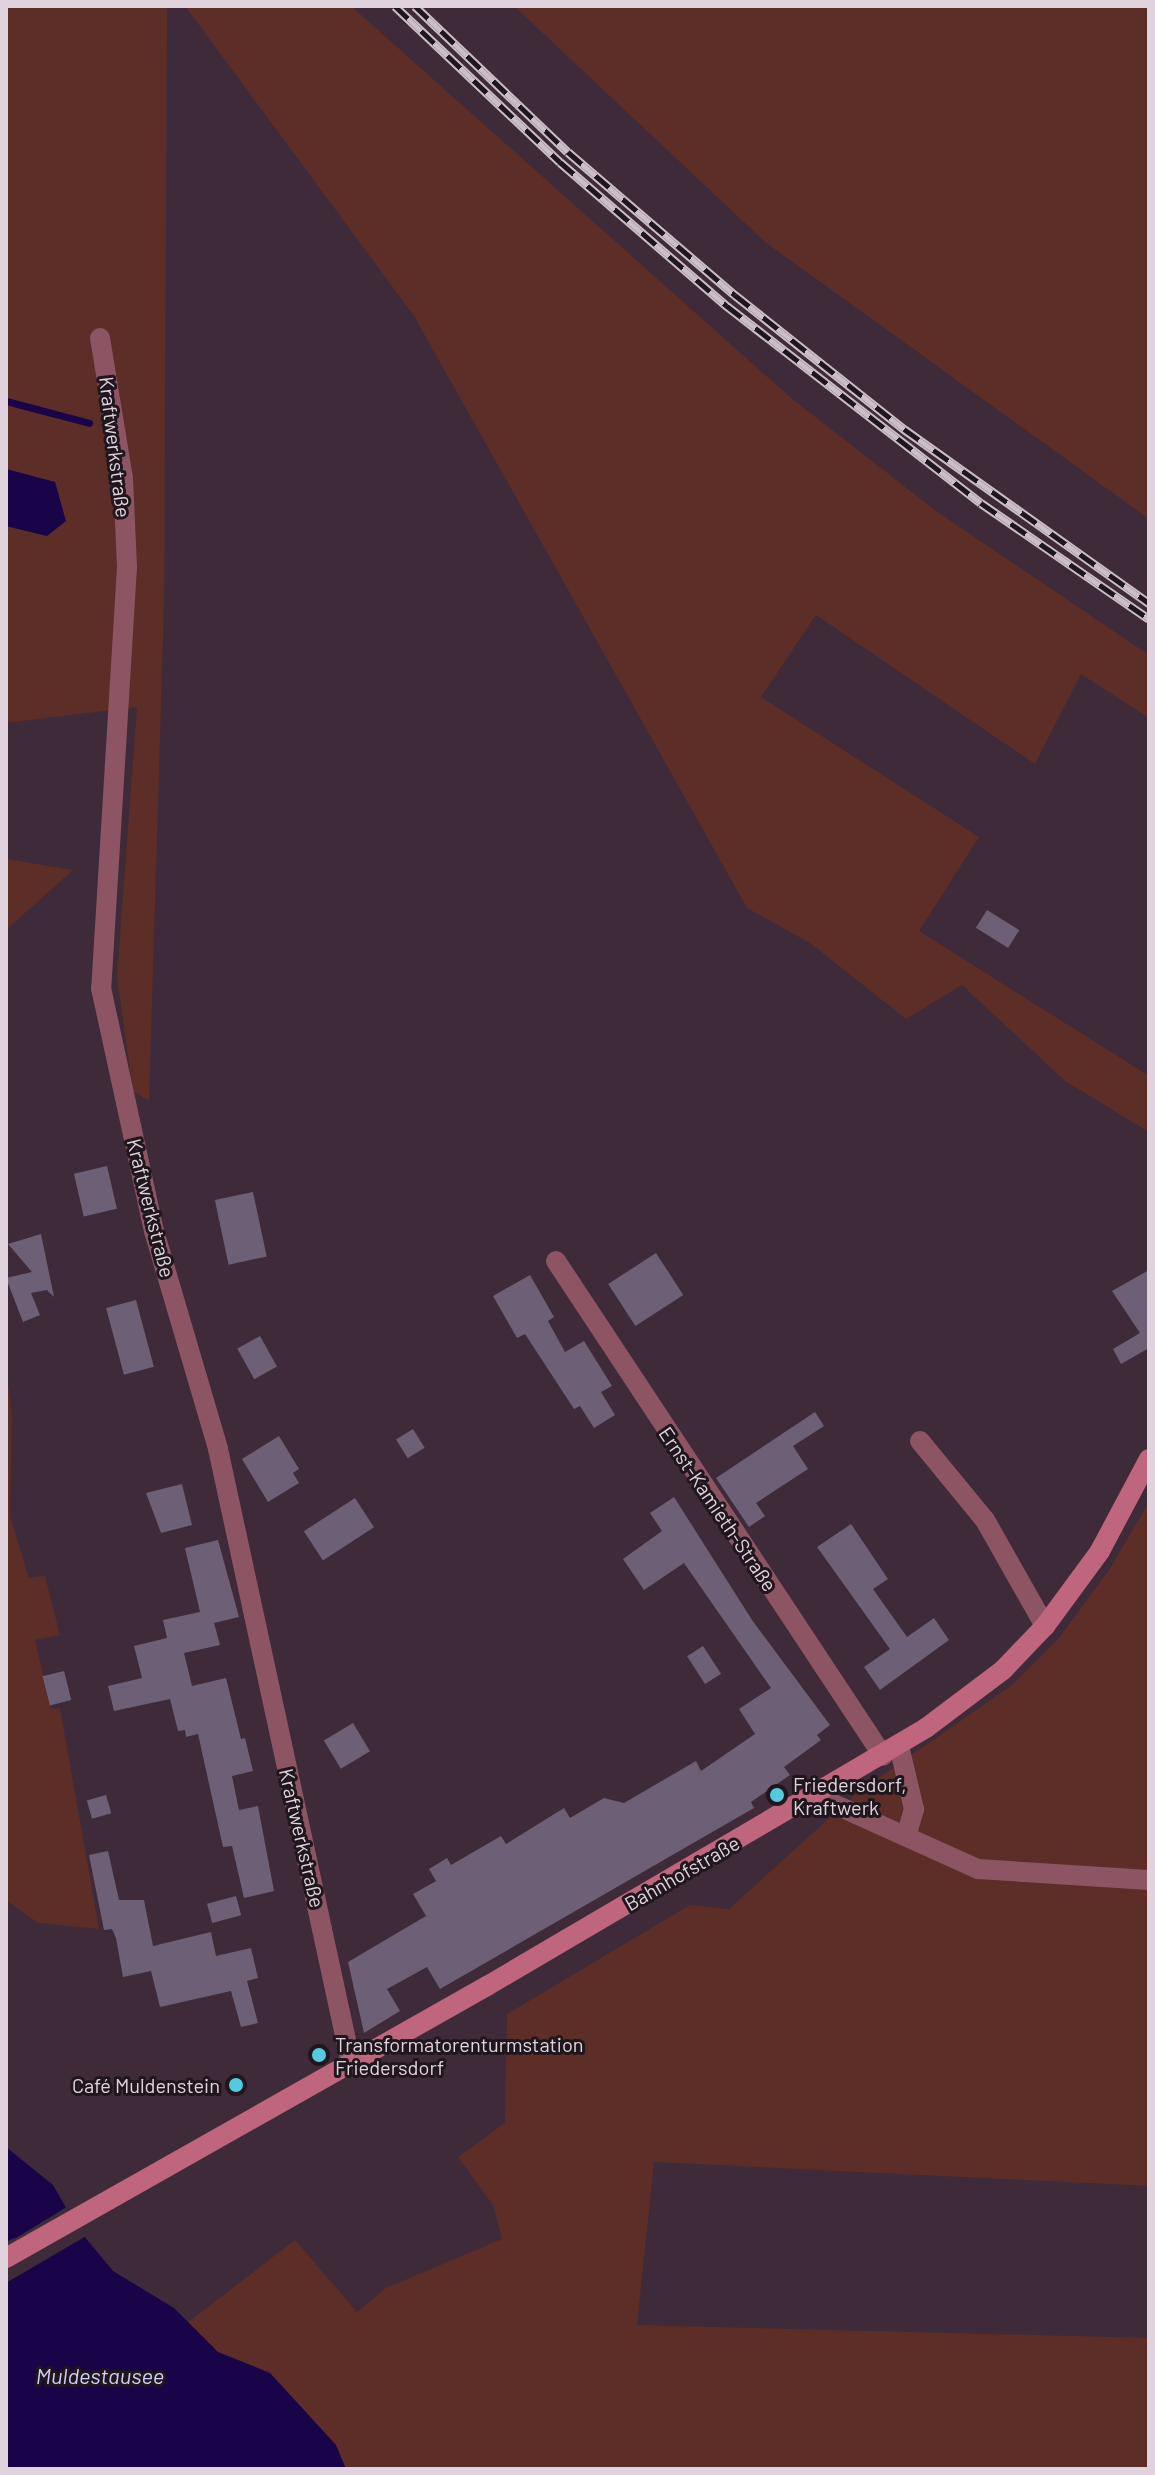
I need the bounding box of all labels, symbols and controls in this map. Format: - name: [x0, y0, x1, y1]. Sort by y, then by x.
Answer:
- street label: Kraftwerkstraße: [94, 375, 136, 519]
- street label: Kraftwerkstraße: [122, 1136, 180, 1280]
- street label: Ernst-Kamieth-Straße: [654, 1422, 782, 1596]
- street label: Kraftwerkstraße: [274, 1766, 330, 1910]
- place label: Friedersdorf, Kraftwerk: [793, 1772, 906, 1819]
- marker: Friedersdorf, Kraftwerk: [768, 1786, 786, 1804]
- street label: Bahnhofstraße: [620, 1830, 744, 1916]
- place label: Transformatorenturmstation Friedersdorf: [335, 2032, 584, 2079]
- marker: Transformatorenturmstation Friedersdorf: [310, 2046, 328, 2064]
- place label: Café Muldenstein: [72, 2073, 220, 2097]
- marker: Café Muldenstein: [227, 2076, 245, 2094]
- water label: Muldestausee: [36, 2363, 164, 2389]

